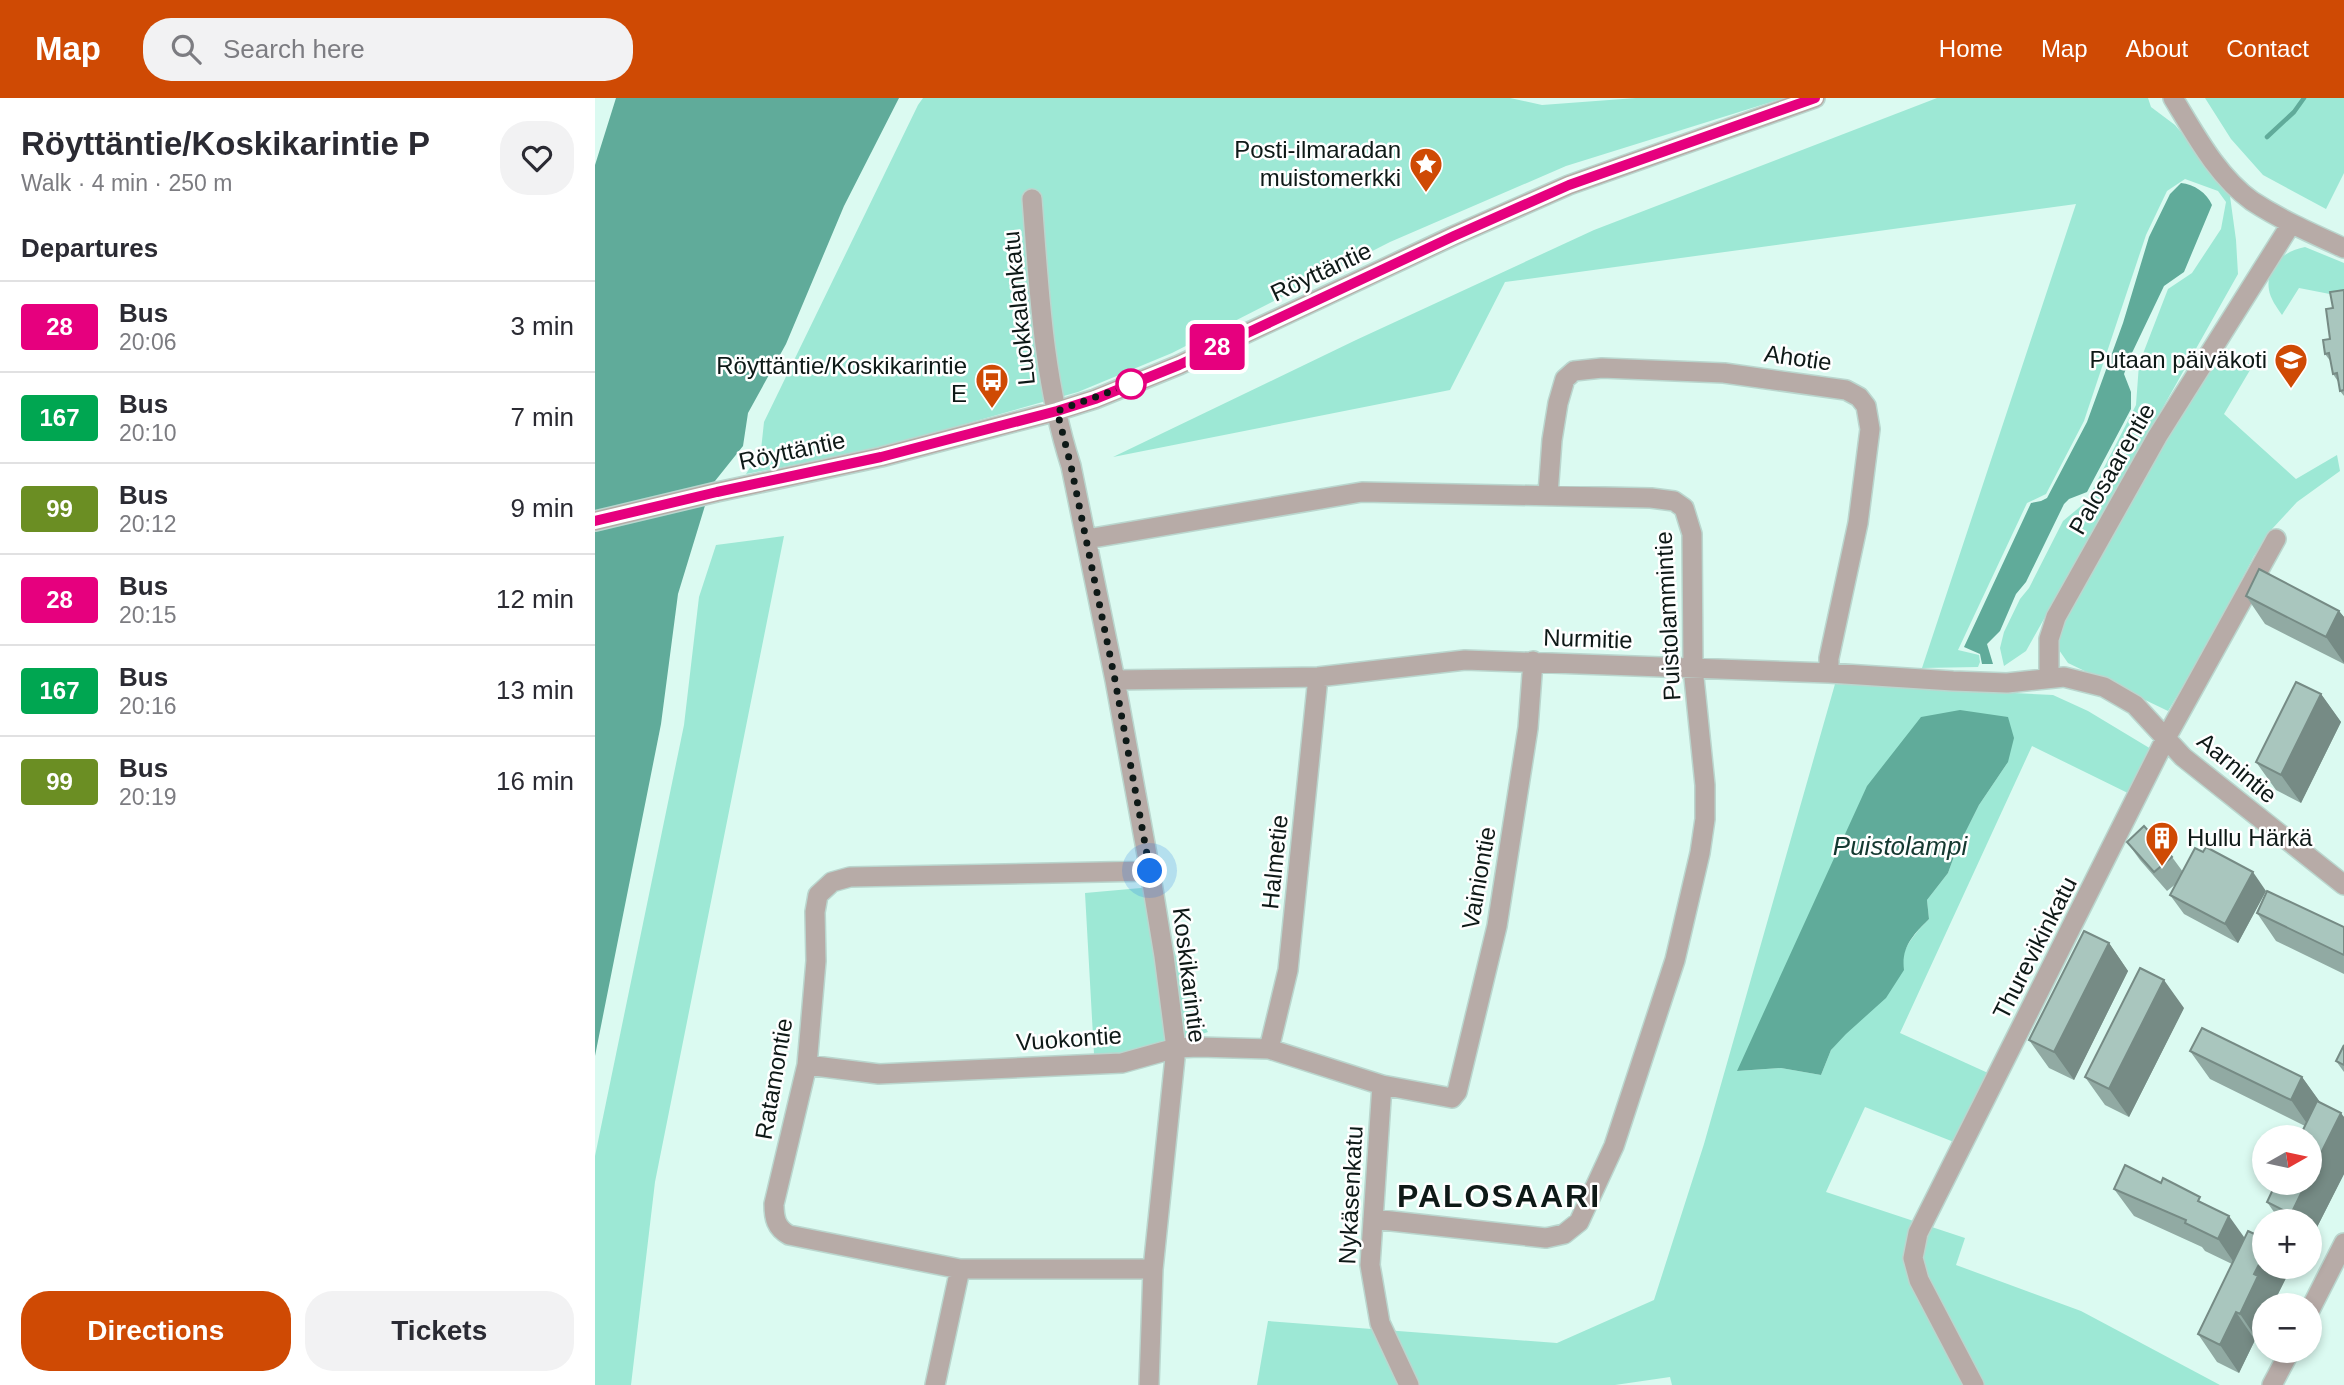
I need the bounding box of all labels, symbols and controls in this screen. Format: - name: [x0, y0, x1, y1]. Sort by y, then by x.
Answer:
- search box: [143, 18, 633, 81]
- text: Map: [35, 30, 101, 67]
- icon: search: [167, 30, 205, 68]
- text: Search here: [223, 34, 365, 64]
- text: Home: [1939, 35, 2003, 62]
- text: Map: [2041, 35, 2088, 62]
- text: About: [2126, 35, 2188, 62]
- text: Contact: [2226, 35, 2309, 62]
- button: heart: [500, 121, 574, 195]
- text: Röyttäntie/Koskikarintie P: [21, 125, 430, 162]
- place label: Posti-ilmaradan muistomerkki: [1234, 136, 1401, 191]
- place icon: Posti-ilmaradan muistomerkki: [1407, 145, 1445, 194]
- text: Walk · 4 min · 250 m: [21, 170, 232, 196]
- street label: Luokkalankatu: [997, 230, 1040, 386]
- text: Departures: [21, 233, 158, 263]
- street label: Röyttäntie: [1266, 236, 1375, 307]
- text: Bus: [119, 298, 168, 328]
- text: 3 min: [510, 311, 574, 341]
- text: 28: [46, 313, 73, 340]
- line badge: 28: [1185, 324, 1249, 370]
- text: 20:06: [119, 329, 177, 355]
- text: 28: [1204, 333, 1230, 360]
- street label: Ahotie: [1762, 339, 1834, 376]
- school or university icon: Putaan päiväkoti: [2272, 341, 2310, 390]
- place label: Putaan päiväkoti: [2090, 346, 2267, 373]
- place label: Röyttäntie/Koskikarintie E: [716, 352, 967, 407]
- bus stop icon: Röyttäntie/Koskikarintie E: [973, 361, 1011, 410]
- unlabelled marker: [1116, 369, 1146, 399]
- text: Bus: [119, 389, 168, 419]
- street label: Palosaarentie: [2063, 398, 2160, 539]
- text: 7 min: [510, 402, 574, 432]
- text: 167: [39, 404, 80, 431]
- text: 20:10: [119, 420, 177, 446]
- street label: Röyttäntie: [736, 426, 848, 475]
- text: Bus: [119, 480, 168, 510]
- text: 9 min: [510, 493, 574, 523]
- text: 99: [46, 495, 73, 522]
- text: 20:12: [119, 511, 177, 537]
- street label: Puistolammintie: [1650, 531, 1685, 701]
- text: Bus: [119, 571, 168, 601]
- text: 12 min: [496, 584, 574, 614]
- text: 28: [46, 586, 73, 613]
- text: 20:15: [119, 602, 177, 628]
- street label: Nurmitie: [1543, 623, 1633, 654]
- text: Bus: [119, 662, 168, 692]
- text: 13 min: [496, 675, 574, 705]
- text: 167: [39, 677, 80, 704]
- text: 20:16: [119, 693, 177, 719]
- street label: Aarnintie: [2192, 727, 2282, 808]
- text: Bus: [119, 753, 168, 783]
- text: 16 min: [496, 766, 574, 796]
- text: 99: [46, 768, 73, 795]
- text: 20:19: [119, 784, 177, 810]
- street label: Halmetie: [1256, 813, 1293, 910]
- building icon: Hullu Härkä: [2143, 819, 2181, 868]
- place label: Hullu Härkä: [2187, 824, 2313, 851]
- street label: Vainiontie: [1456, 825, 1501, 931]
- water label: Puistolampi: [1833, 831, 1968, 861]
- your location: [1132, 853, 1167, 888]
- street label: Thurevikinkatu: [1987, 872, 2082, 1023]
- street label: Koskikarintie: [1168, 906, 1211, 1044]
- street label: Ratamontie: [750, 1016, 797, 1142]
- street label: Vuokontie: [1015, 1021, 1123, 1056]
- street label: Nykäsenkatu: [1333, 1125, 1368, 1265]
- north arrow: [2252, 1125, 2322, 1195]
- map controls: [2252, 1125, 2322, 1363]
- district label: PALOSAARI: [1397, 1178, 1601, 1214]
- button: +: [2252, 1209, 2322, 1279]
- button: Directions: [21, 1291, 291, 1371]
- button: Tickets: [305, 1291, 574, 1371]
- button: −: [2252, 1293, 2322, 1363]

